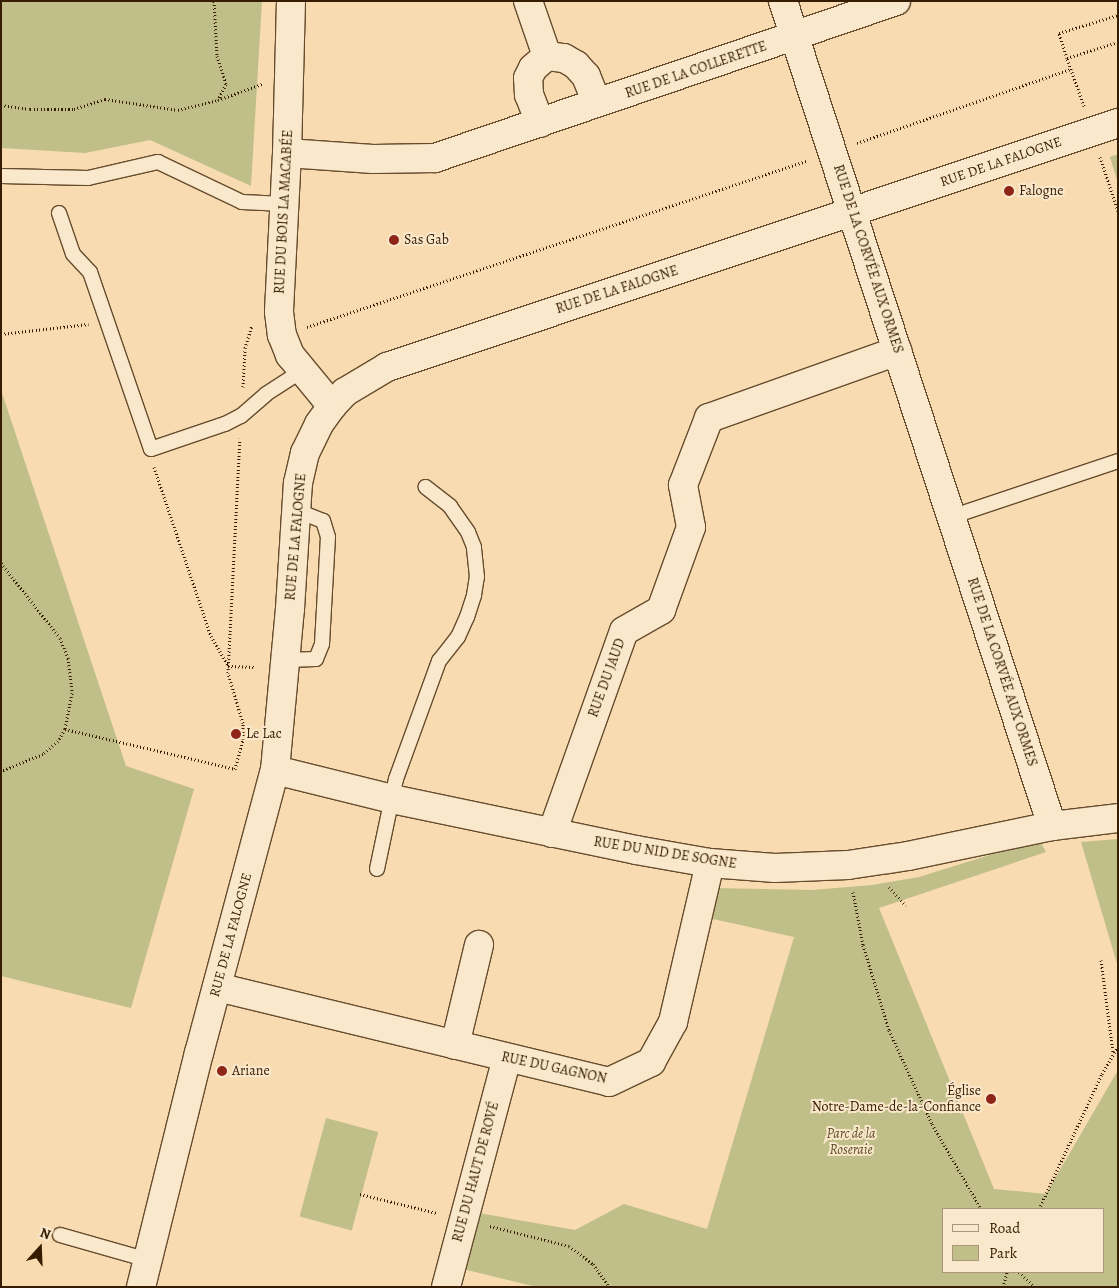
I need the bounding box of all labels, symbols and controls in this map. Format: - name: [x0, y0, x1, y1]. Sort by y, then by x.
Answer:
- street label: RUE DE LA COLLERETTE: [623, 38, 769, 102]
- street label: RUE DU BOIS LA MACABÉE: [271, 129, 297, 295]
- street label: RUE DE LA FALOGNE: [938, 133, 1064, 191]
- street label: RUE DE LA CORVÉE AUX ORMES: [829, 162, 907, 356]
- place label: Falogne: [1019, 183, 1063, 199]
- marker: Falogne: [1003, 185, 1015, 197]
- place label: Sas Gab: [404, 232, 449, 248]
- marker: Sas Gab: [388, 234, 400, 246]
- street label: RUE DE LA FALOGNE: [554, 262, 680, 318]
- street label: RUE DE LA FALOGNE: [282, 473, 310, 601]
- street label: RUE DE LA CORVÉE AUX ORMES: [963, 575, 1041, 769]
- street label: RUE DU JAUD: [585, 636, 629, 720]
- place label: Le Lac: [246, 726, 282, 742]
- marker: Le Lac: [230, 728, 242, 740]
- street label: RUE DU NID DE SOGNE: [592, 833, 738, 873]
- street label: RUE DE LA FALOGNE: [206, 871, 256, 999]
- street label: RUE DU GAGNON: [500, 1049, 608, 1087]
- place label: Ariane: [232, 1063, 270, 1079]
- marker: Ariane: [216, 1065, 228, 1077]
- place label: Église Notre-Dame-de-la-Confiance: [812, 1083, 981, 1116]
- marker: Église Notre-Dame-de-la-Confiance: [985, 1093, 997, 1105]
- street label: RUE DU HAUT DE ROVÉ: [449, 1100, 503, 1244]
- park label: Parc de la Roseraie: [827, 1126, 875, 1158]
- legend: [942, 1208, 1104, 1273]
- text: Road: [989, 1218, 1020, 1238]
- north arrow: [15, 1223, 65, 1273]
- text: N: [37, 1223, 53, 1244]
- text: Park: [989, 1243, 1017, 1263]

